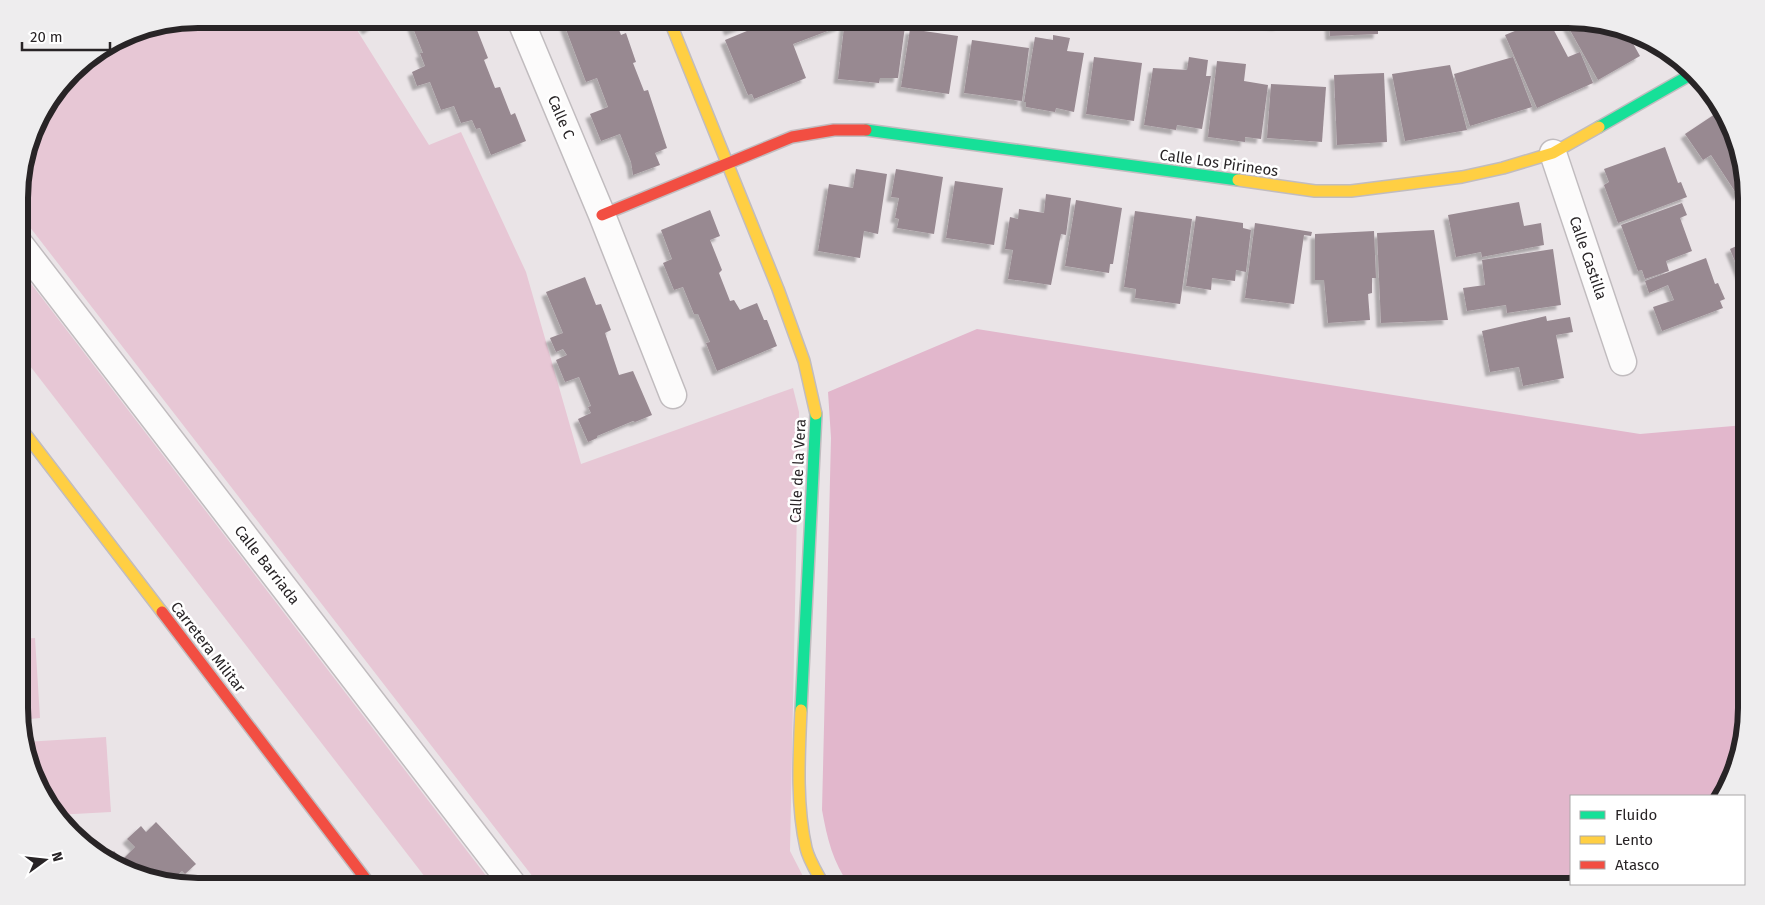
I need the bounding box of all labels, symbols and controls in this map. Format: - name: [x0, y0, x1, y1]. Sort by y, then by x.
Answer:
- scale bar: [22, 20, 110, 52]
- text: 20 m: [30, 28, 63, 46]
- street label: Calle C: [544, 93, 578, 142]
- street label: Calle Los Pirineos: [1159, 146, 1279, 180]
- street label: Calle Castilla: [1565, 214, 1611, 302]
- street label: Calle de la Vera: [786, 418, 810, 524]
- street label: Calle Barriada: [231, 522, 303, 608]
- street label: Carretera Militar: [167, 598, 249, 696]
- legend: [1570, 795, 1745, 885]
- text: Fluido: [1615, 806, 1657, 824]
- text: Lento: [1615, 831, 1653, 849]
- north arrow: [20, 835, 70, 885]
- text: N: [48, 850, 66, 863]
- text: Atasco: [1615, 856, 1660, 874]

